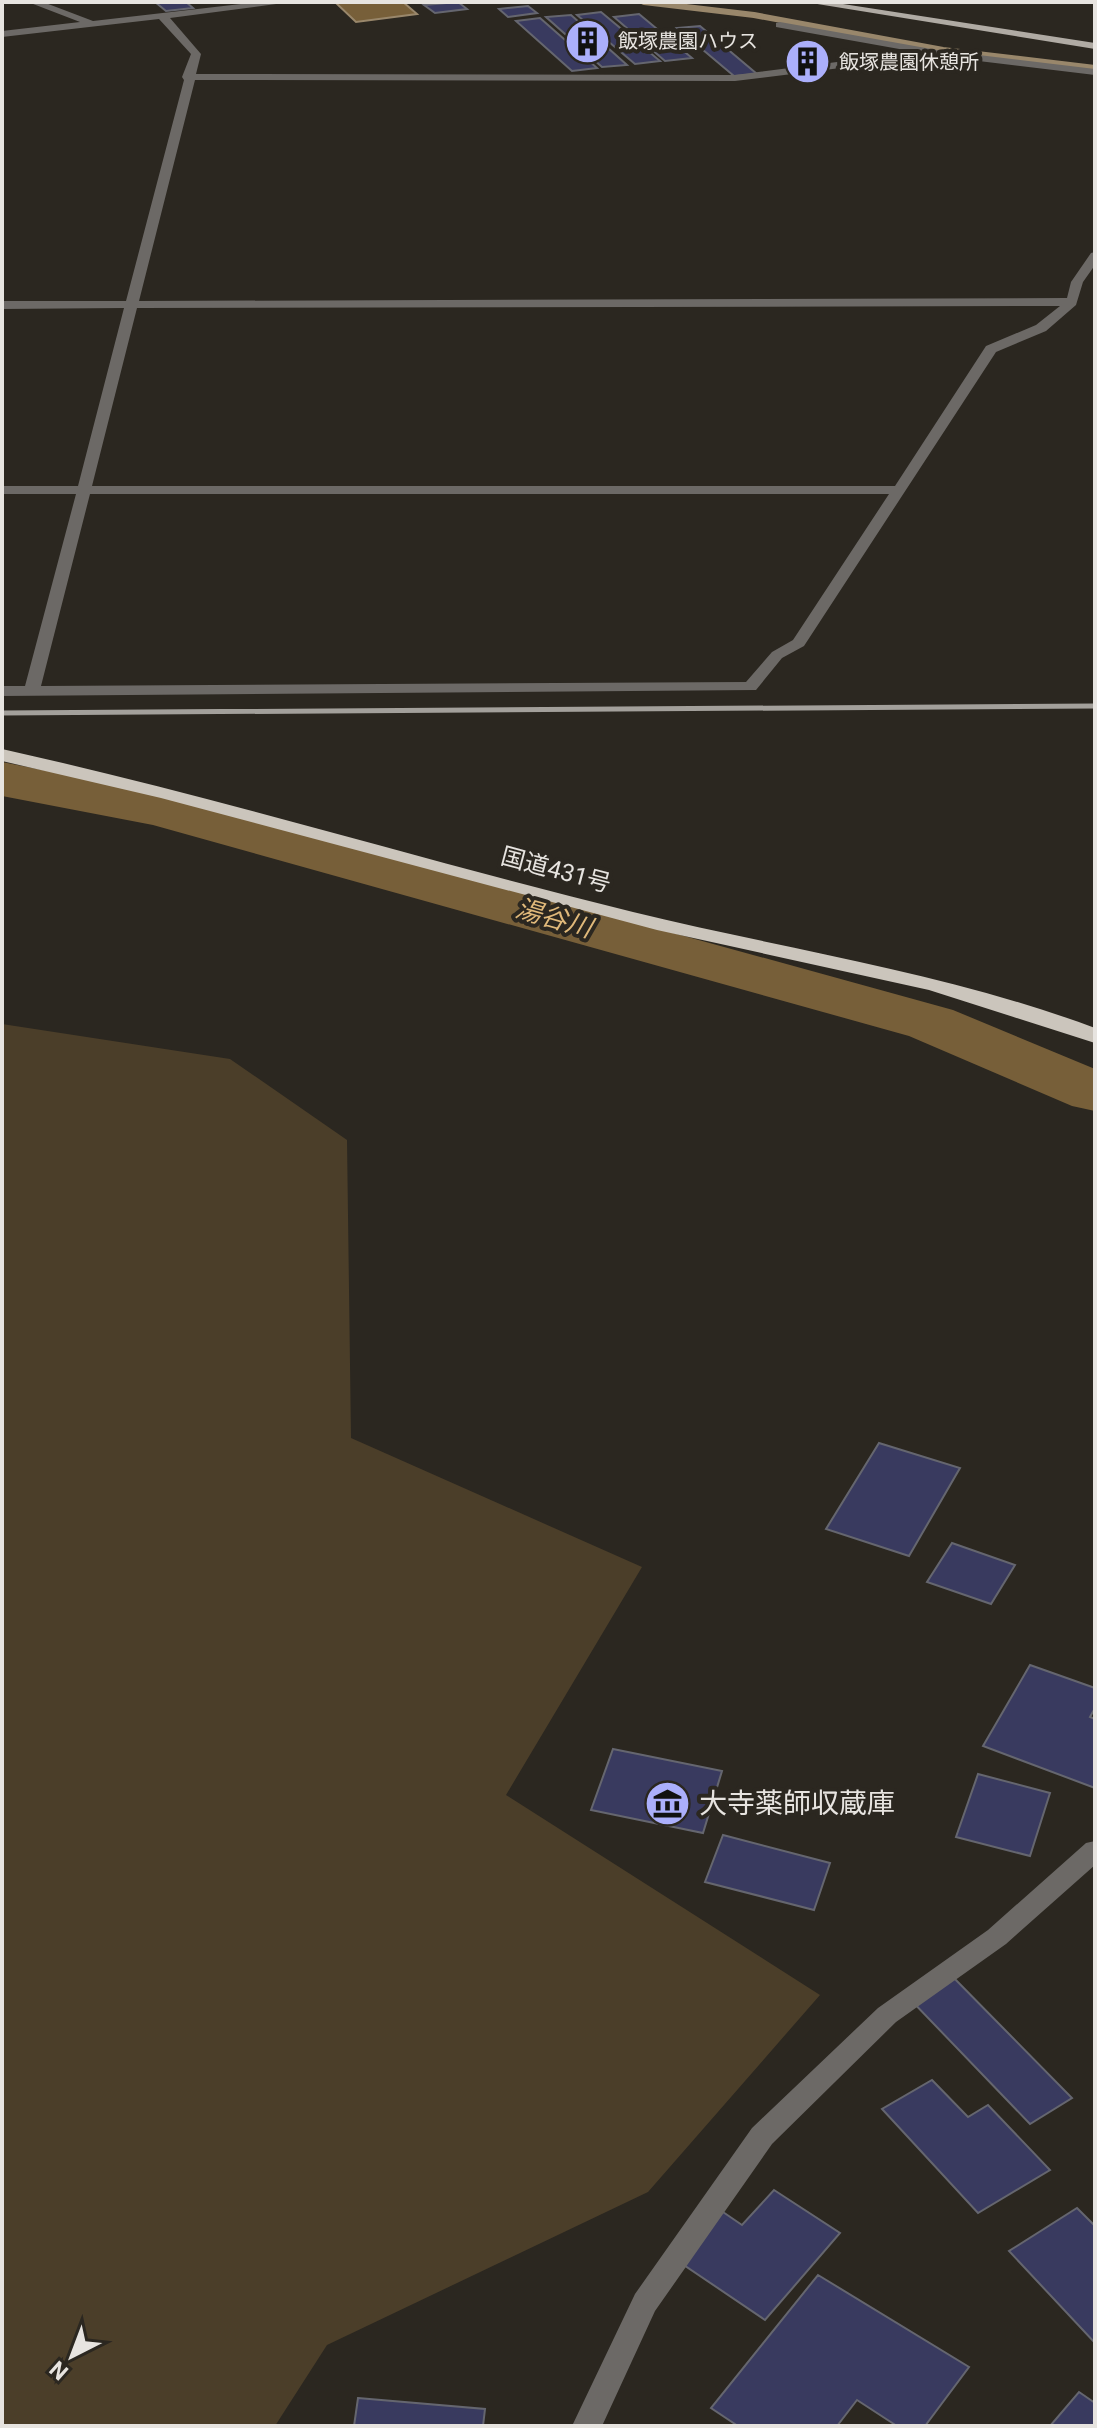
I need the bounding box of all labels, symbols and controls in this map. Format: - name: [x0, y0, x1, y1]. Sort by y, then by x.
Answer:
- building icon: 飯塚農園ハウス: [563, 17, 611, 65]
- place label: 飯塚農園ハウス: [618, 29, 758, 53]
- building icon: 飯塚農園休憩所: [784, 38, 832, 86]
- place label: 飯塚農園休憩所: [839, 50, 979, 74]
- street label: 国道431号: [498, 842, 614, 898]
- water label: 湯谷川: [512, 893, 599, 944]
- museum icon: 大寺薬師収蔵庫: [644, 1779, 692, 1827]
- place label: 大寺薬師収蔵庫: [699, 1787, 895, 1820]
- north arrow: [32, 2316, 112, 2396]
- text: N: [45, 2356, 73, 2385]

